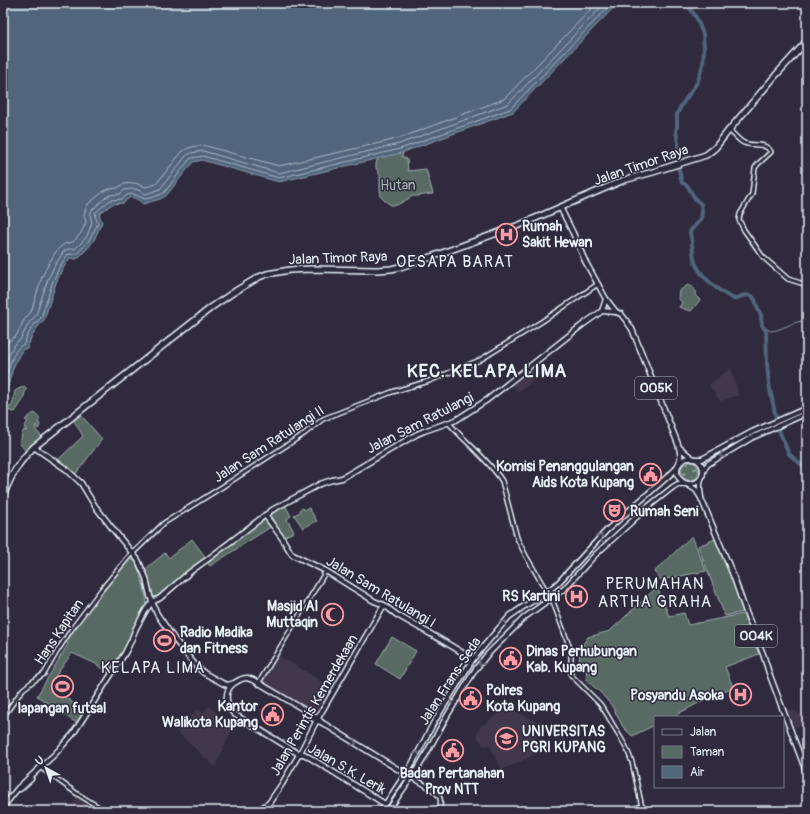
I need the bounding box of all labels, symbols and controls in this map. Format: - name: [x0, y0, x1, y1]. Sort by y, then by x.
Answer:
- street label: Jalan Timor Raya: [592, 141, 690, 189]
- park label: Hutan: [380, 177, 416, 194]
- place label: Rumah Sakit Hewan: [522, 218, 592, 251]
- hospital icon: Rumah Sakit Hewan: [494, 221, 520, 247]
- street label: Jalan Timor Raya: [288, 248, 388, 268]
- district label: OESAPA BARAT: [396, 252, 514, 272]
- district label: KEC. KELAPA LIMA: [407, 360, 567, 383]
- road number: 005K: [635, 377, 677, 399]
- street label: Jalan Sam Ratulangi: [364, 389, 477, 457]
- street label: Jalan Sam Ratulangi II: [211, 402, 327, 486]
- one-way arrow: [719, 450, 726, 457]
- place label: Komisi Penanggulangan Aids Kota Kupang: [496, 458, 634, 491]
- public building icon: Komisi Penanggulangan Aids Kota Kupang: [637, 461, 663, 487]
- theatre icon: Rumah Seni: [602, 498, 628, 524]
- place label: Rumah Seni: [630, 503, 699, 520]
- one-way arrow: [595, 534, 603, 542]
- street label: Jalan Sam Ratulangi I: [323, 553, 439, 631]
- district label: PERUMAHAN ARTHA GRAHA: [598, 574, 712, 612]
- hospital icon: RS Kartini: [563, 583, 589, 609]
- place label: RS Kartini: [502, 588, 561, 605]
- street label: Hans Kapitan: [31, 596, 87, 668]
- place label: Masjid Al Muttaqin: [266, 598, 318, 631]
- mosque icon: Masjid Al Muttaqin: [320, 601, 346, 627]
- one-way arrow: [499, 620, 506, 628]
- place label: Radio Madika dan Fitness: [180, 624, 253, 657]
- road number: 004K: [735, 625, 777, 647]
- sports icon: Radio Madika dan Fitness: [151, 627, 177, 653]
- street label: Jalan Perintis Kemerdekaan: [267, 631, 361, 779]
- street label: Jalan Frans-Seda: [415, 634, 485, 728]
- place label: Dinas Perhubungan Kab. Kupang: [526, 643, 637, 676]
- public building icon: Dinas Perhubungan Kab. Kupang: [497, 646, 523, 672]
- district label: KELAPA LIMA: [101, 658, 205, 678]
- one-way arrow: [478, 659, 485, 666]
- sports icon: lapangan futsal: [49, 673, 75, 699]
- place label: Polres Kota Kupang: [486, 682, 560, 715]
- hospital icon: Posyandu Asoka: [727, 682, 753, 708]
- public building icon: Polres Kota Kupang: [457, 685, 483, 711]
- place label: Posyandu Asoka: [630, 687, 724, 704]
- place label: Kantor Walikota Kupang: [162, 698, 259, 731]
- place label: lapangan futsal: [18, 700, 106, 717]
- public building icon: Kantor Walikota Kupang: [260, 701, 286, 727]
- legend: [654, 716, 784, 788]
- place label: UNIVERSITAS PGRI KUPANG: [522, 723, 606, 756]
- text: Jalan: [690, 725, 716, 740]
- school or university icon: UNIVERSITAS PGRI KUPANG: [494, 726, 520, 752]
- one-way arrow: [350, 738, 357, 745]
- public building icon: Badan Pertanahan Prov NTT: [439, 738, 465, 764]
- street label: Jalan S.K. Lerik: [305, 740, 389, 798]
- text: Taman: [690, 745, 724, 760]
- north arrow: [26, 748, 66, 788]
- one-way arrow: [412, 751, 420, 759]
- text: U: [33, 753, 47, 768]
- place label: Badan Pertanahan Prov NTT: [400, 765, 504, 798]
- text: Air: [690, 765, 705, 780]

